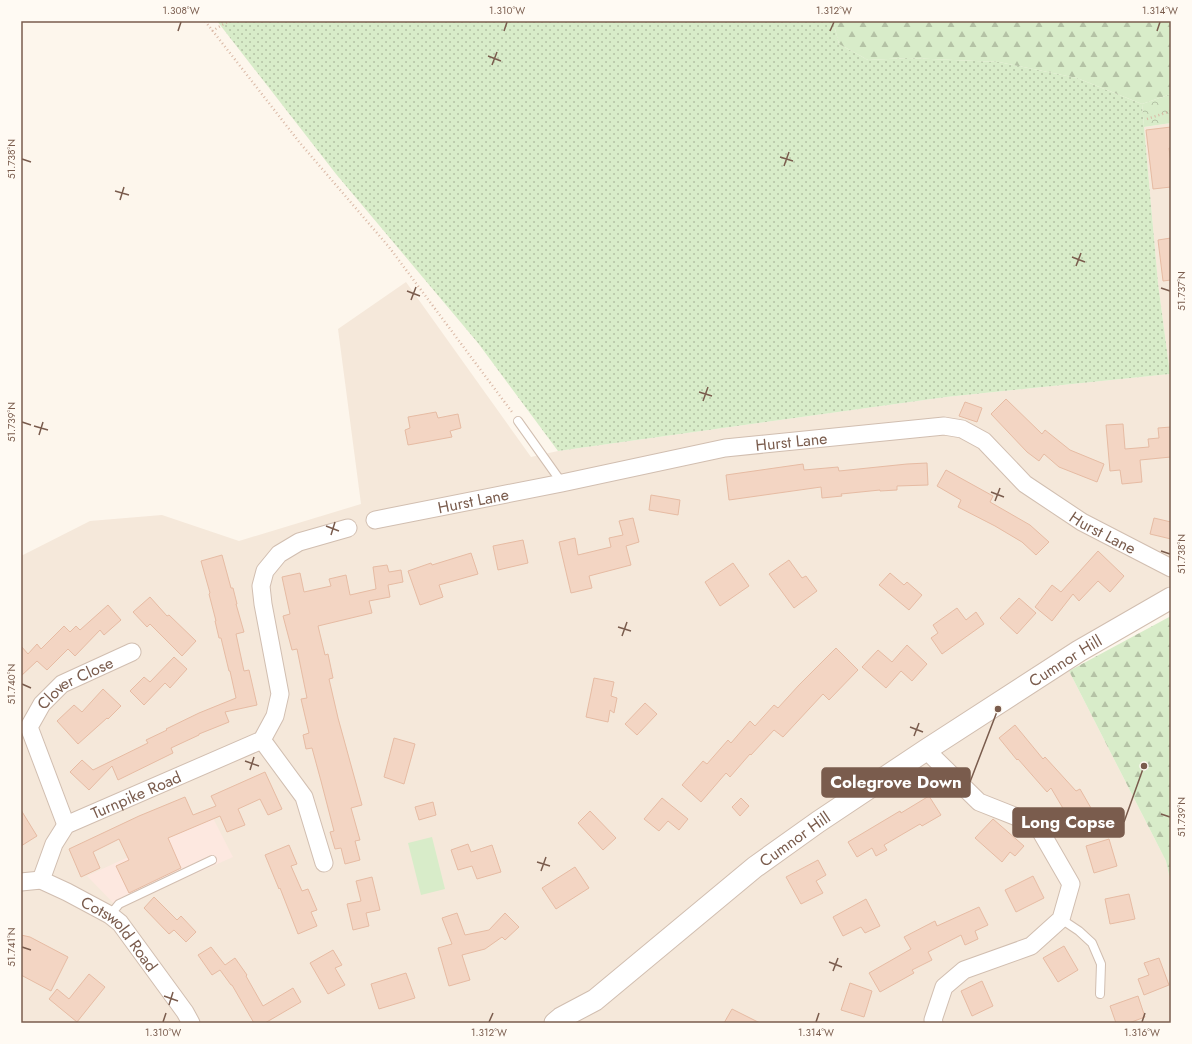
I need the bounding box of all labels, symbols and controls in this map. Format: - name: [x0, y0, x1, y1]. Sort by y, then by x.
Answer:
- text: 1.308°W: [162, 3, 200, 18]
- text: 1.310°W: [489, 3, 525, 18]
- text: 1.312°W: [816, 3, 852, 18]
- text: 1.314°W: [1142, 3, 1178, 18]
- text: 51.738°N: [4, 139, 19, 179]
- text: 51.737°N: [1174, 271, 1189, 311]
- text: 51.739°N: [4, 402, 19, 442]
- street label: Hurst Lane: [754, 426, 828, 456]
- street label: Hurst Lane: [436, 482, 511, 519]
- street label: Hurst Lane: [1065, 505, 1140, 559]
- text: 51.738°N: [1174, 534, 1189, 574]
- street label: Cumnor Hill: [1024, 629, 1106, 692]
- street label: Clover Close: [31, 651, 117, 715]
- text: 51.740°N: [4, 664, 19, 704]
- street label: Turnpike Road: [87, 765, 185, 824]
- callout: Colegrove Down: [822, 768, 970, 797]
- text: Colegrove Down: [830, 770, 962, 794]
- text: 51.739°N: [1174, 797, 1189, 837]
- street label: Cumnor Hill: [754, 806, 835, 872]
- callout: Long Copse: [1013, 808, 1124, 837]
- text: Long Copse: [1021, 810, 1115, 834]
- street label: Cotswold Road: [77, 890, 163, 976]
- text: 51.741°N: [4, 927, 19, 967]
- text: 1.310°W: [145, 1025, 181, 1040]
- text: 1.312°W: [471, 1025, 507, 1040]
- text: 1.314°W: [798, 1025, 834, 1040]
- text: 1.316°W: [1124, 1025, 1160, 1040]

